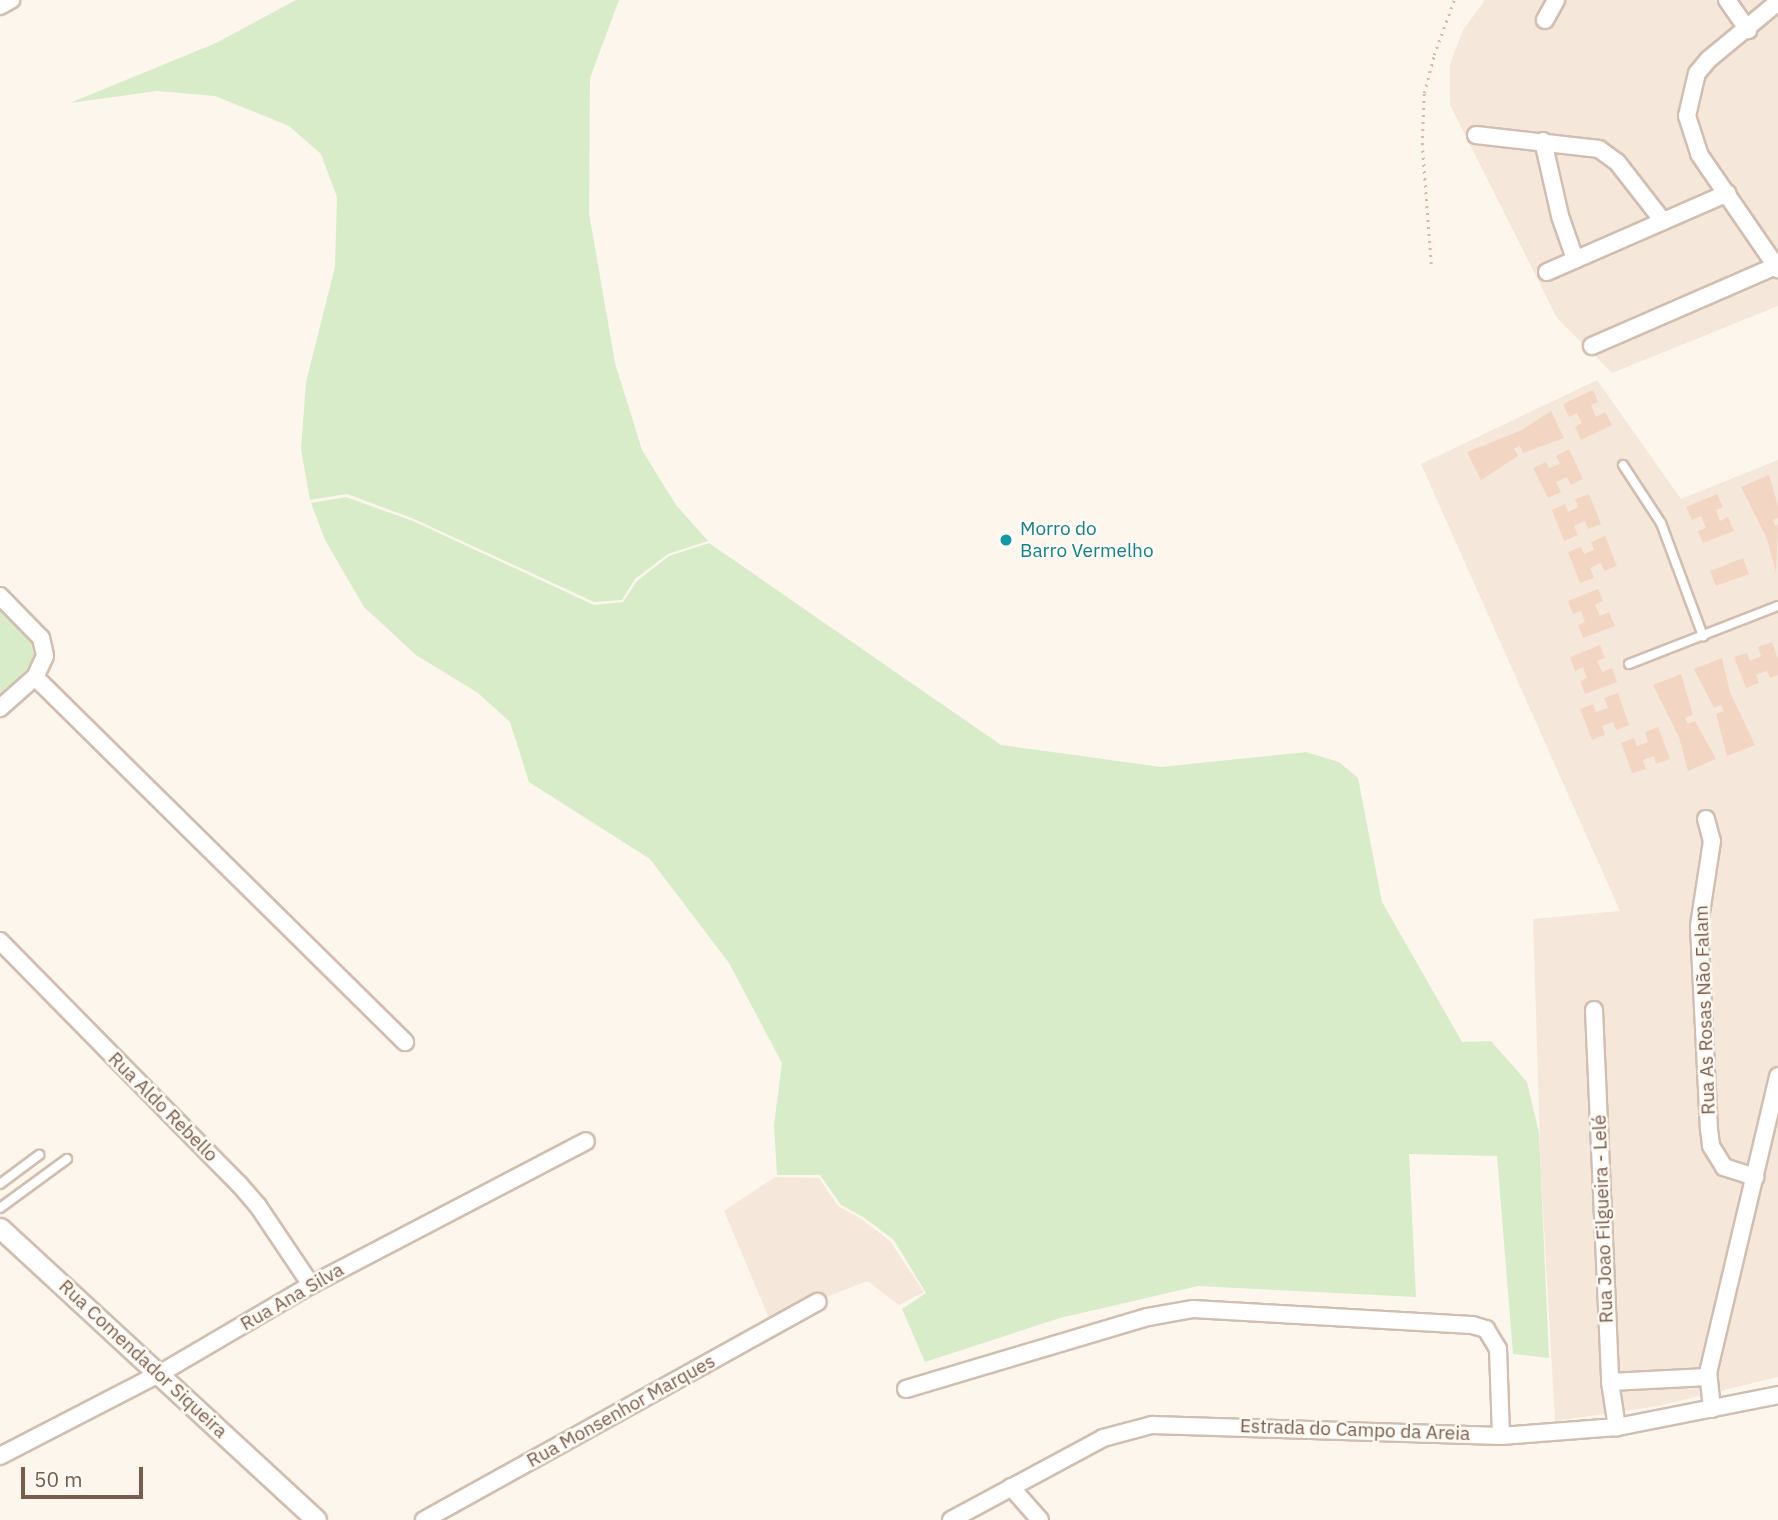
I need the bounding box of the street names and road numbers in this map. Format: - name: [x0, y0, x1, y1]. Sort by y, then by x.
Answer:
- street label: Rua As Rosas Não Falam: [1690, 905, 1720, 1115]
- street label: Rua Aldo Rebello: [103, 1047, 223, 1167]
- street label: Rua Joao Filgueira - Lelé: [1588, 1114, 1618, 1324]
- street label: Rua Ana Silva: [236, 1258, 348, 1336]
- street label: Rua Comendador Siqueira: [54, 1275, 232, 1443]
- street label: Rua Monsenhor Marques: [523, 1350, 719, 1472]
- street label: Estrada do Campo da Areia: [1239, 1415, 1471, 1445]

